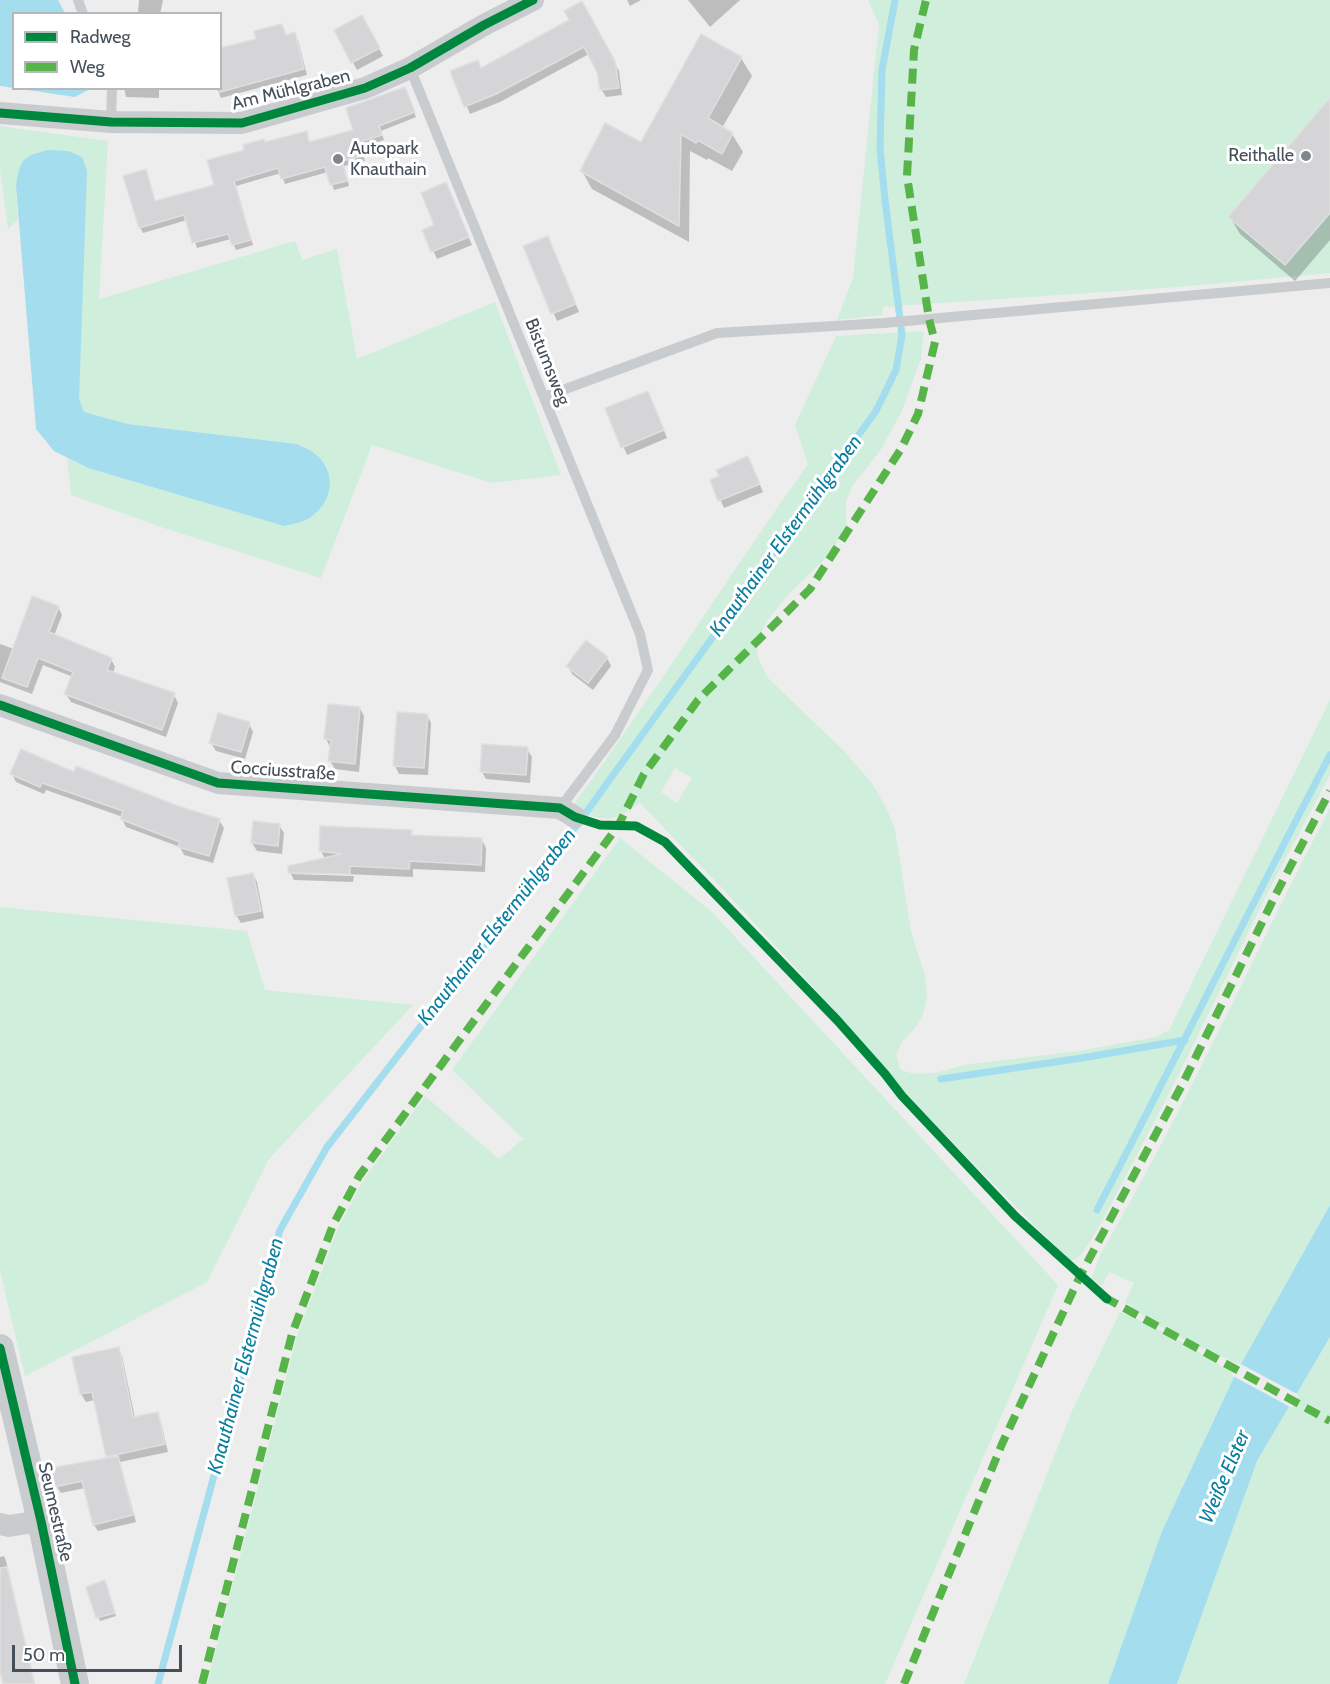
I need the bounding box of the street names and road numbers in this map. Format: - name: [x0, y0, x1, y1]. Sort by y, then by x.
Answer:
- street label: Am Mühlgraben: [230, 65, 352, 115]
- street label: Bistumsweg: [520, 315, 574, 409]
- street label: Cocciusstraße: [230, 757, 336, 785]
- street label: Seumestraße: [33, 1460, 77, 1564]

